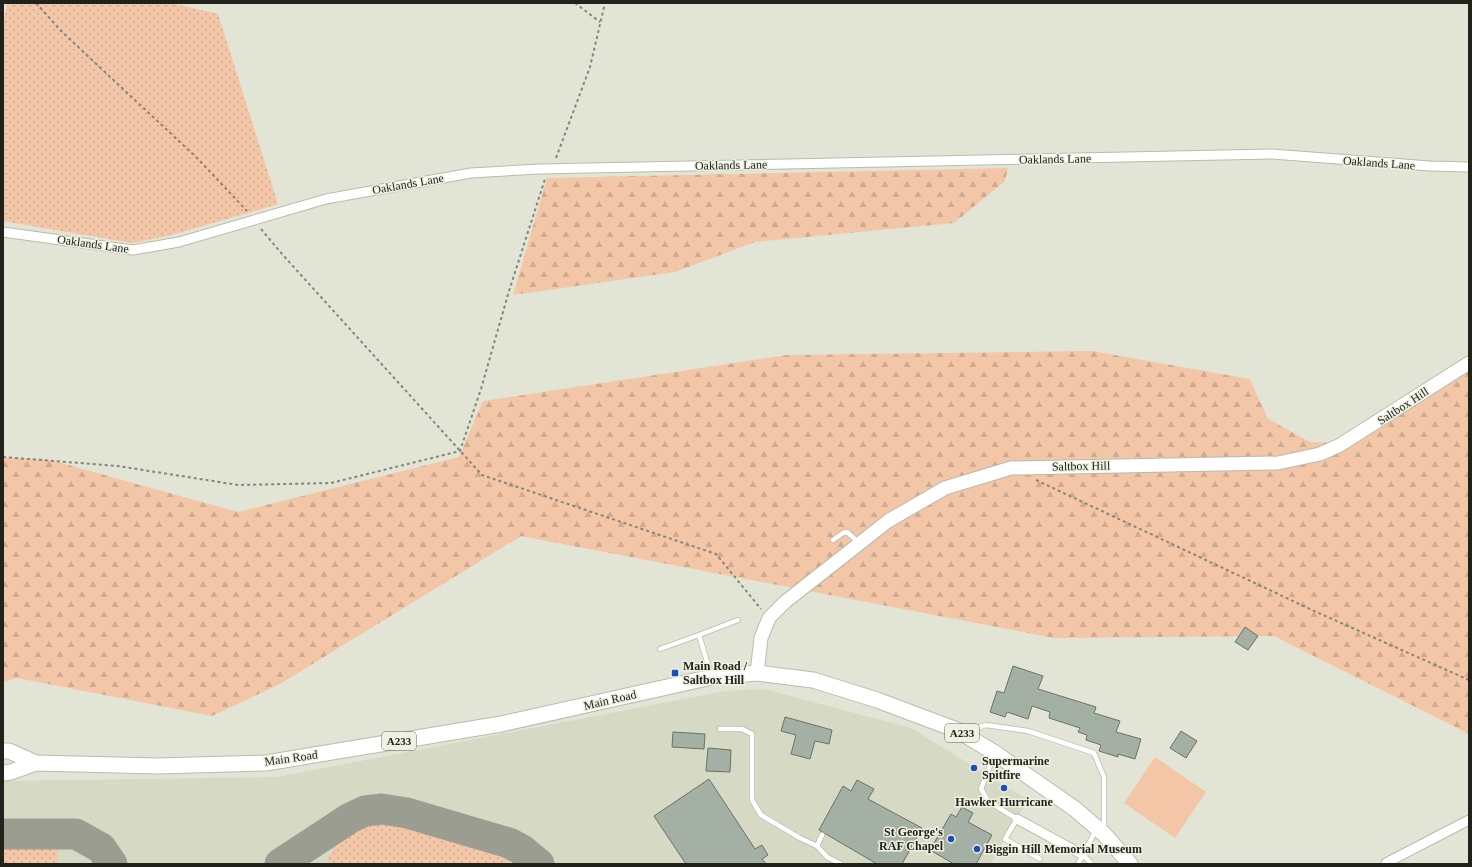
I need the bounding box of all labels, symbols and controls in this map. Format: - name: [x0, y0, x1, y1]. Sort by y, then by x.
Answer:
- street label: Oaklands Lane: [1019, 151, 1091, 167]
- street label: Oaklands Lane: [1342, 153, 1416, 173]
- street label: Oaklands Lane: [695, 157, 767, 173]
- street label: Oaklands Lane: [371, 171, 445, 197]
- street label: Oaklands Lane: [56, 232, 130, 256]
- street label: Saltbox Hill: [1375, 384, 1432, 428]
- street label: Saltbox Hill: [1052, 458, 1111, 474]
- place label: Main Road / Saltbox Hill: [683, 659, 748, 687]
- marker: Main Road / Saltbox Hill: [670, 668, 680, 678]
- street label: Main Road: [582, 687, 638, 713]
- road number: A233: [945, 724, 979, 742]
- road number: A233: [382, 732, 416, 750]
- street label: Main Road: [263, 747, 319, 769]
- place label: Supermarine Spitfire: [982, 754, 1050, 782]
- marker: Supermarine Spitfire: [969, 763, 979, 773]
- marker: Hawker Hurricane: [999, 783, 1009, 793]
- place label: Hawker Hurricane: [955, 795, 1053, 809]
- place label: St George's RAF Chapel: [879, 825, 944, 853]
- marker: St George's RAF Chapel: [946, 834, 956, 844]
- place label: Biggin Hill Memorial Museum: [985, 842, 1142, 856]
- marker: Biggin Hill Memorial Museum: [972, 844, 982, 854]

